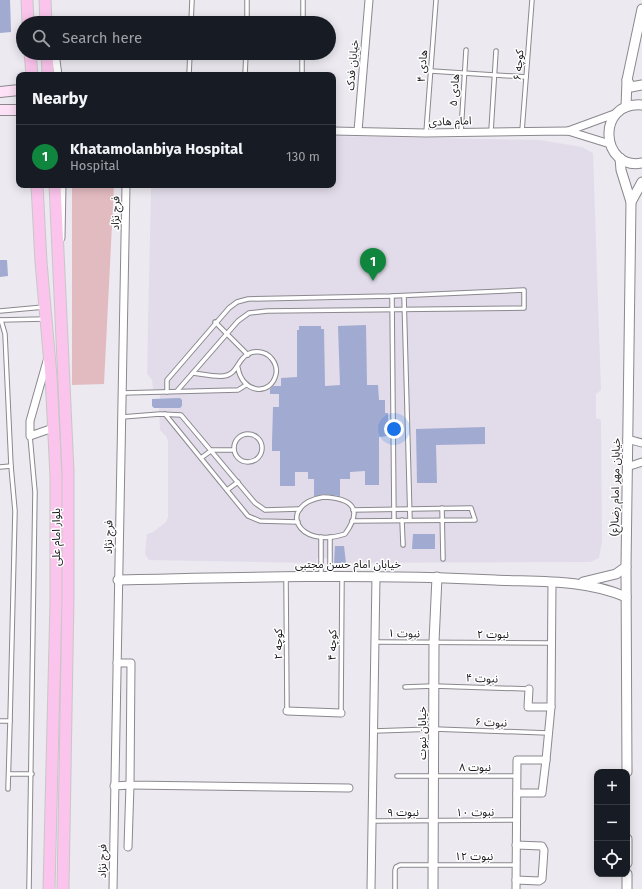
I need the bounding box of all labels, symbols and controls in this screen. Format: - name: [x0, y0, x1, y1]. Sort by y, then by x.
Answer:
- search box: [16, 16, 336, 60]
- icon: search: [30, 27, 52, 49]
- text: Search here: [62, 29, 142, 47]
- street label: خیابان فدک: [344, 39, 361, 91]
- street label: هادی ۴: [415, 49, 430, 83]
- street label: کوچه ۶: [511, 49, 527, 81]
- street label: هادی ۵: [447, 73, 462, 107]
- text: Nearby: [32, 88, 87, 109]
- street label: امام هادی: [428, 114, 472, 130]
- text: Khatamolanbiya Hospital: [70, 140, 243, 158]
- text: 1: [42, 149, 48, 164]
- text: 130 m: [286, 149, 320, 164]
- text: Hospital: [70, 158, 119, 173]
- street label: فرج نژاد: [109, 196, 123, 230]
- pin: 1: [360, 248, 386, 281]
- your location: [384, 419, 404, 439]
- street label: خیابان مهر امام رضا(ع): [608, 437, 624, 536]
- street label: بلوار امام علی: [50, 508, 64, 566]
- street label: فرج نژاد: [102, 520, 116, 554]
- street label: خیابان امام حسن مجتبی: [295, 558, 401, 572]
- street label: نبوت ۱: [388, 627, 420, 640]
- street label: کوچه ۲: [272, 628, 286, 659]
- street label: نبوت ۲: [477, 628, 509, 641]
- street label: کوچه ۴: [326, 629, 340, 661]
- street label: نبوت ۴: [466, 671, 498, 686]
- street label: خیابان نبوت: [416, 706, 429, 760]
- street label: نبوت ۶: [475, 715, 507, 730]
- street label: نبوت ۸: [459, 761, 491, 774]
- map controls: [594, 769, 630, 877]
- button: +: [594, 769, 630, 805]
- button: −: [594, 805, 630, 841]
- street label: نبوت ۹: [387, 806, 419, 819]
- street label: نبوت ۱۰: [456, 806, 494, 819]
- button: locate: [594, 841, 630, 877]
- street label: فرج نژاد: [96, 844, 110, 878]
- street label: نبوت ۱۲: [455, 850, 493, 863]

